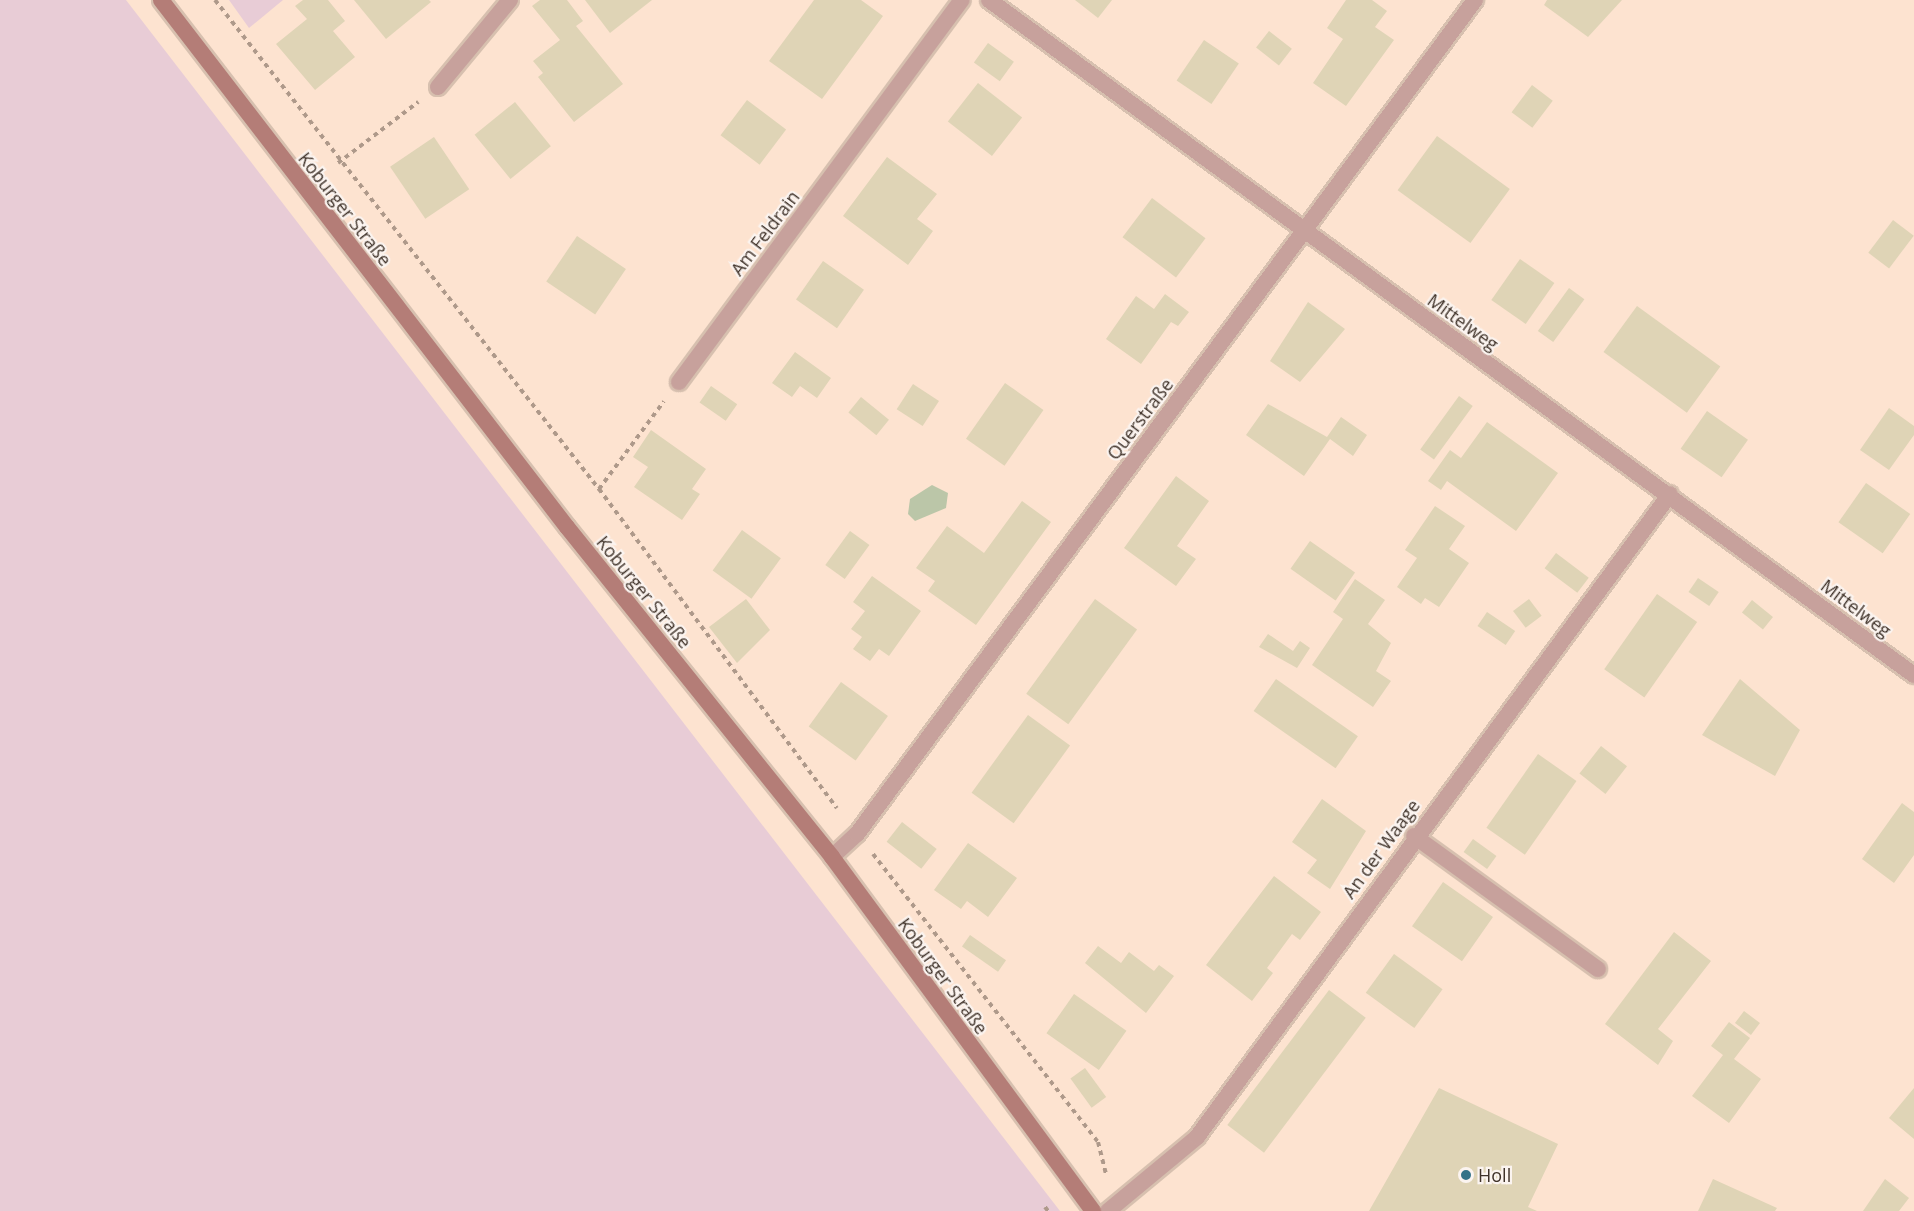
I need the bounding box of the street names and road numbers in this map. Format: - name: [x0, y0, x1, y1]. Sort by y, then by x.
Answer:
- street label: Koburger Straße: [294, 148, 396, 270]
- street label: Am Feldrain: [726, 186, 804, 280]
- street label: Mittelweg: [1423, 289, 1503, 355]
- street label: Querstraße: [1102, 374, 1178, 464]
- street label: Koburger Straße: [592, 532, 696, 652]
- street label: Mittelweg: [1817, 575, 1895, 641]
- street label: An der Waage: [1338, 795, 1424, 903]
- street label: Koburger Straße: [894, 914, 992, 1038]

